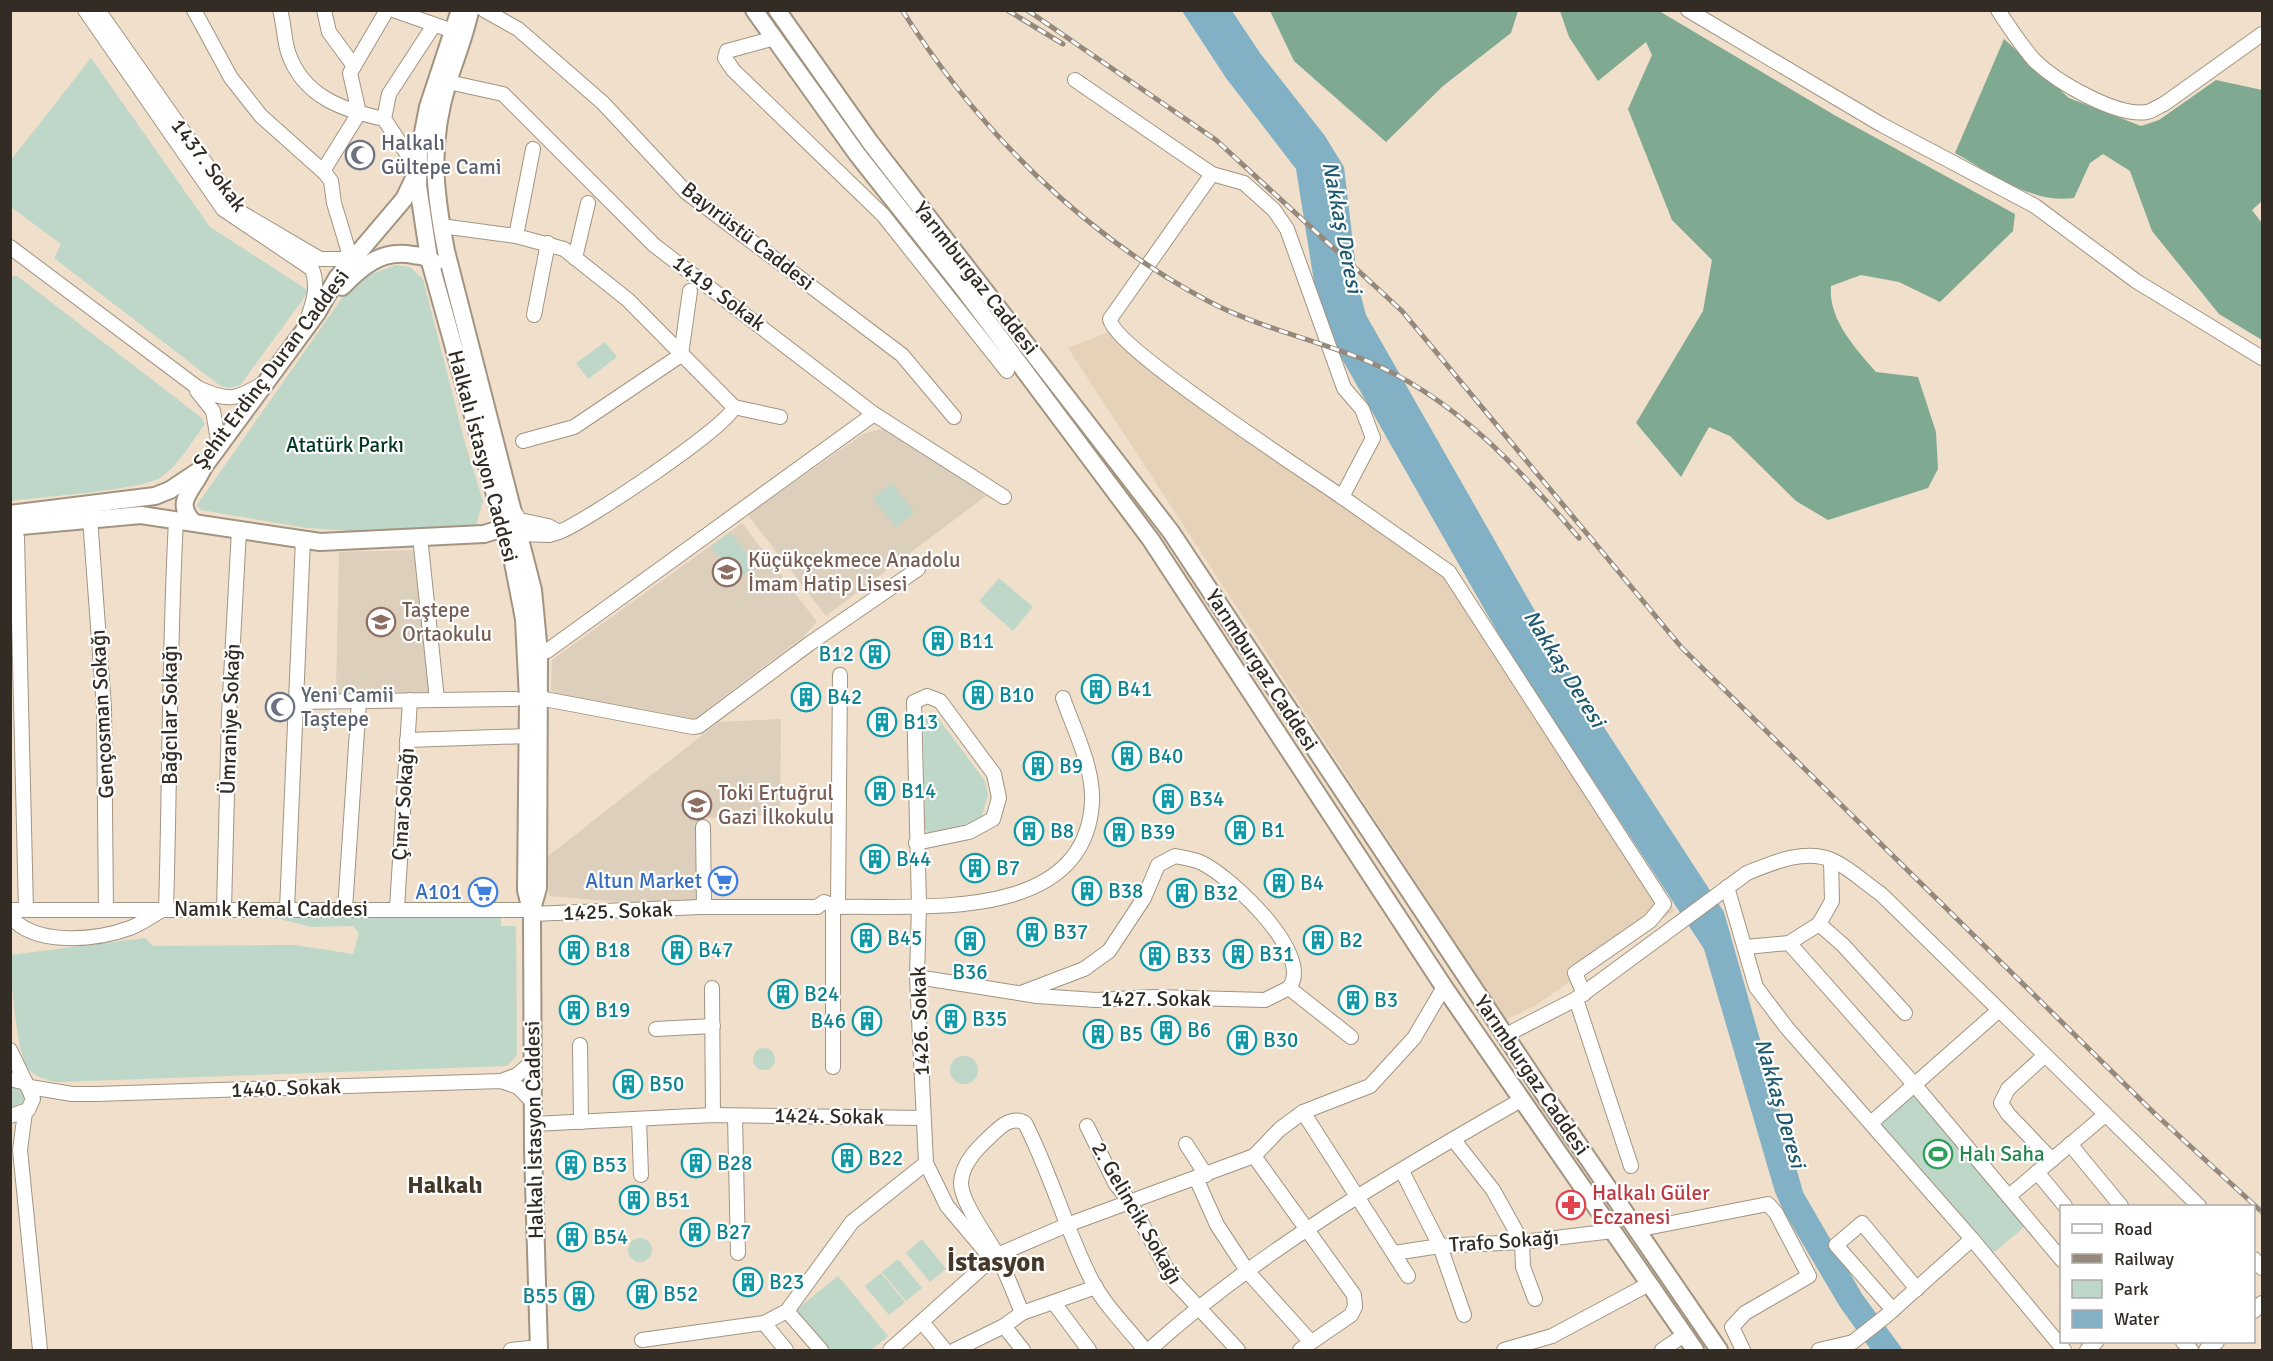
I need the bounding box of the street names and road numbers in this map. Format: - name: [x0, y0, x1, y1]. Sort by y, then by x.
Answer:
- street label: 1437. Sokak: [166, 113, 253, 217]
- street label: Bayırüstü Caddesi: [676, 176, 820, 296]
- street label: Yarımburgaz Caddesi: [908, 196, 1044, 360]
- street label: 1419. Sokak: [667, 250, 771, 337]
- street label: Şehit Erdinç Duran Caddesi: [187, 264, 355, 474]
- street label: Halkalı İstasyon Caddesi: [442, 347, 524, 565]
- street label: Yarımburgaz Caddesi: [1200, 584, 1324, 756]
- street label: Gençosman Sokağı: [85, 629, 119, 799]
- street label: Ümraniye Sokağı: [214, 643, 246, 795]
- street label: Bağcılar Sokağı: [157, 645, 183, 785]
- street label: Çınar Sokağı: [386, 747, 420, 861]
- street label: Namık Kemal Caddesi: [174, 896, 368, 922]
- street label: 1425. Sokak: [563, 896, 674, 926]
- street label: 1426. Sokak: [905, 965, 935, 1076]
- street label: 1427. Sokak: [1101, 986, 1211, 1012]
- street label: Yarımburgaz Caddesi: [1469, 990, 1595, 1160]
- street label: Halkalı İstasyon Caddesi: [519, 1021, 549, 1239]
- street label: 1440. Sokak: [231, 1073, 342, 1103]
- street label: 1424. Sokak: [774, 1102, 885, 1130]
- street label: 2. Gelincik Sokağı: [1086, 1137, 1188, 1289]
- street label: Trafo Sokağı: [1448, 1224, 1560, 1258]

